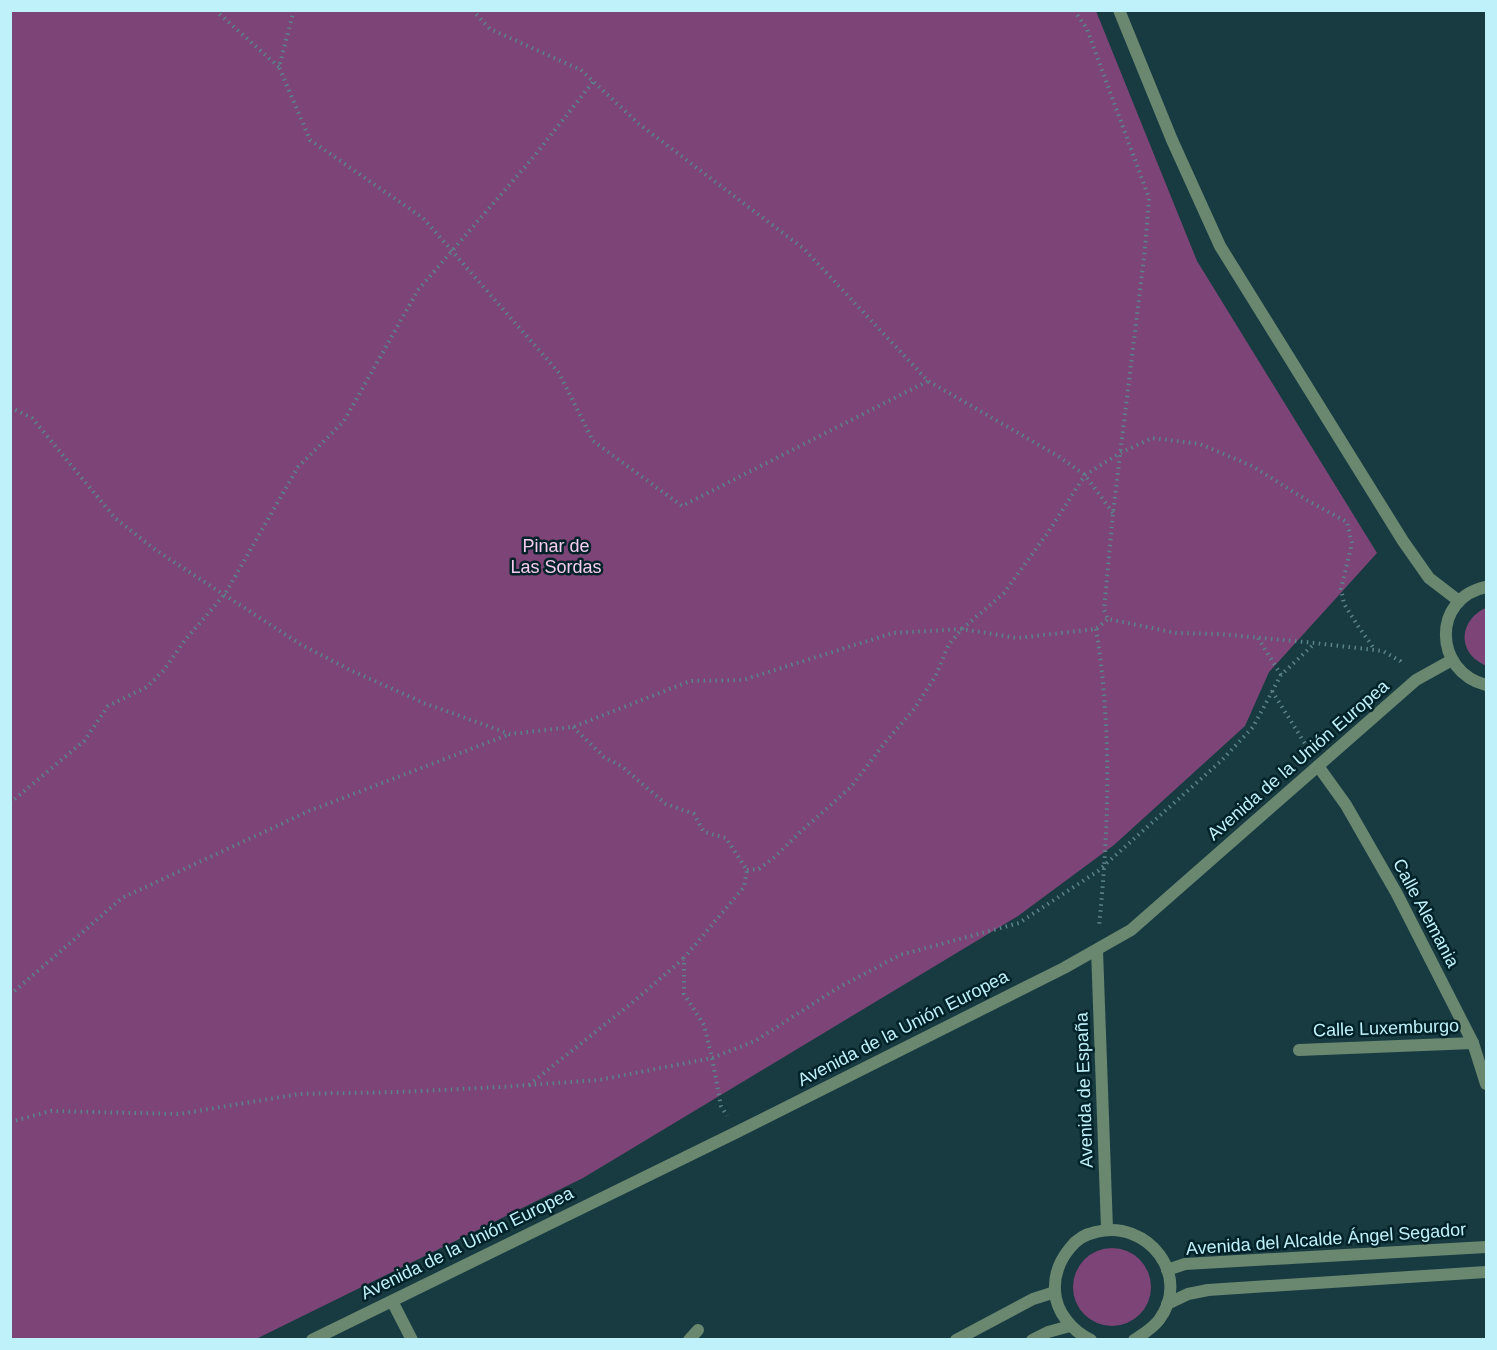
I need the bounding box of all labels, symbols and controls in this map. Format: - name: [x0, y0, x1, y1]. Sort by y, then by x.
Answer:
- park label: Pinar de Las Sordas: [510, 536, 602, 577]
- street label: Avenida de la Unión Europea: [1203, 675, 1394, 844]
- street label: Calle Alemania: [1389, 855, 1463, 972]
- street label: Avenida de la Unión Europea: [794, 966, 1013, 1090]
- street label: Avenida de España: [1071, 1011, 1097, 1168]
- street label: Calle Luxemburgo: [1313, 1015, 1459, 1041]
- street label: Avenida de la Unión Europea: [358, 1182, 577, 1303]
- street label: Avenida del Alcalde Ángel Segador: [1185, 1219, 1467, 1259]

